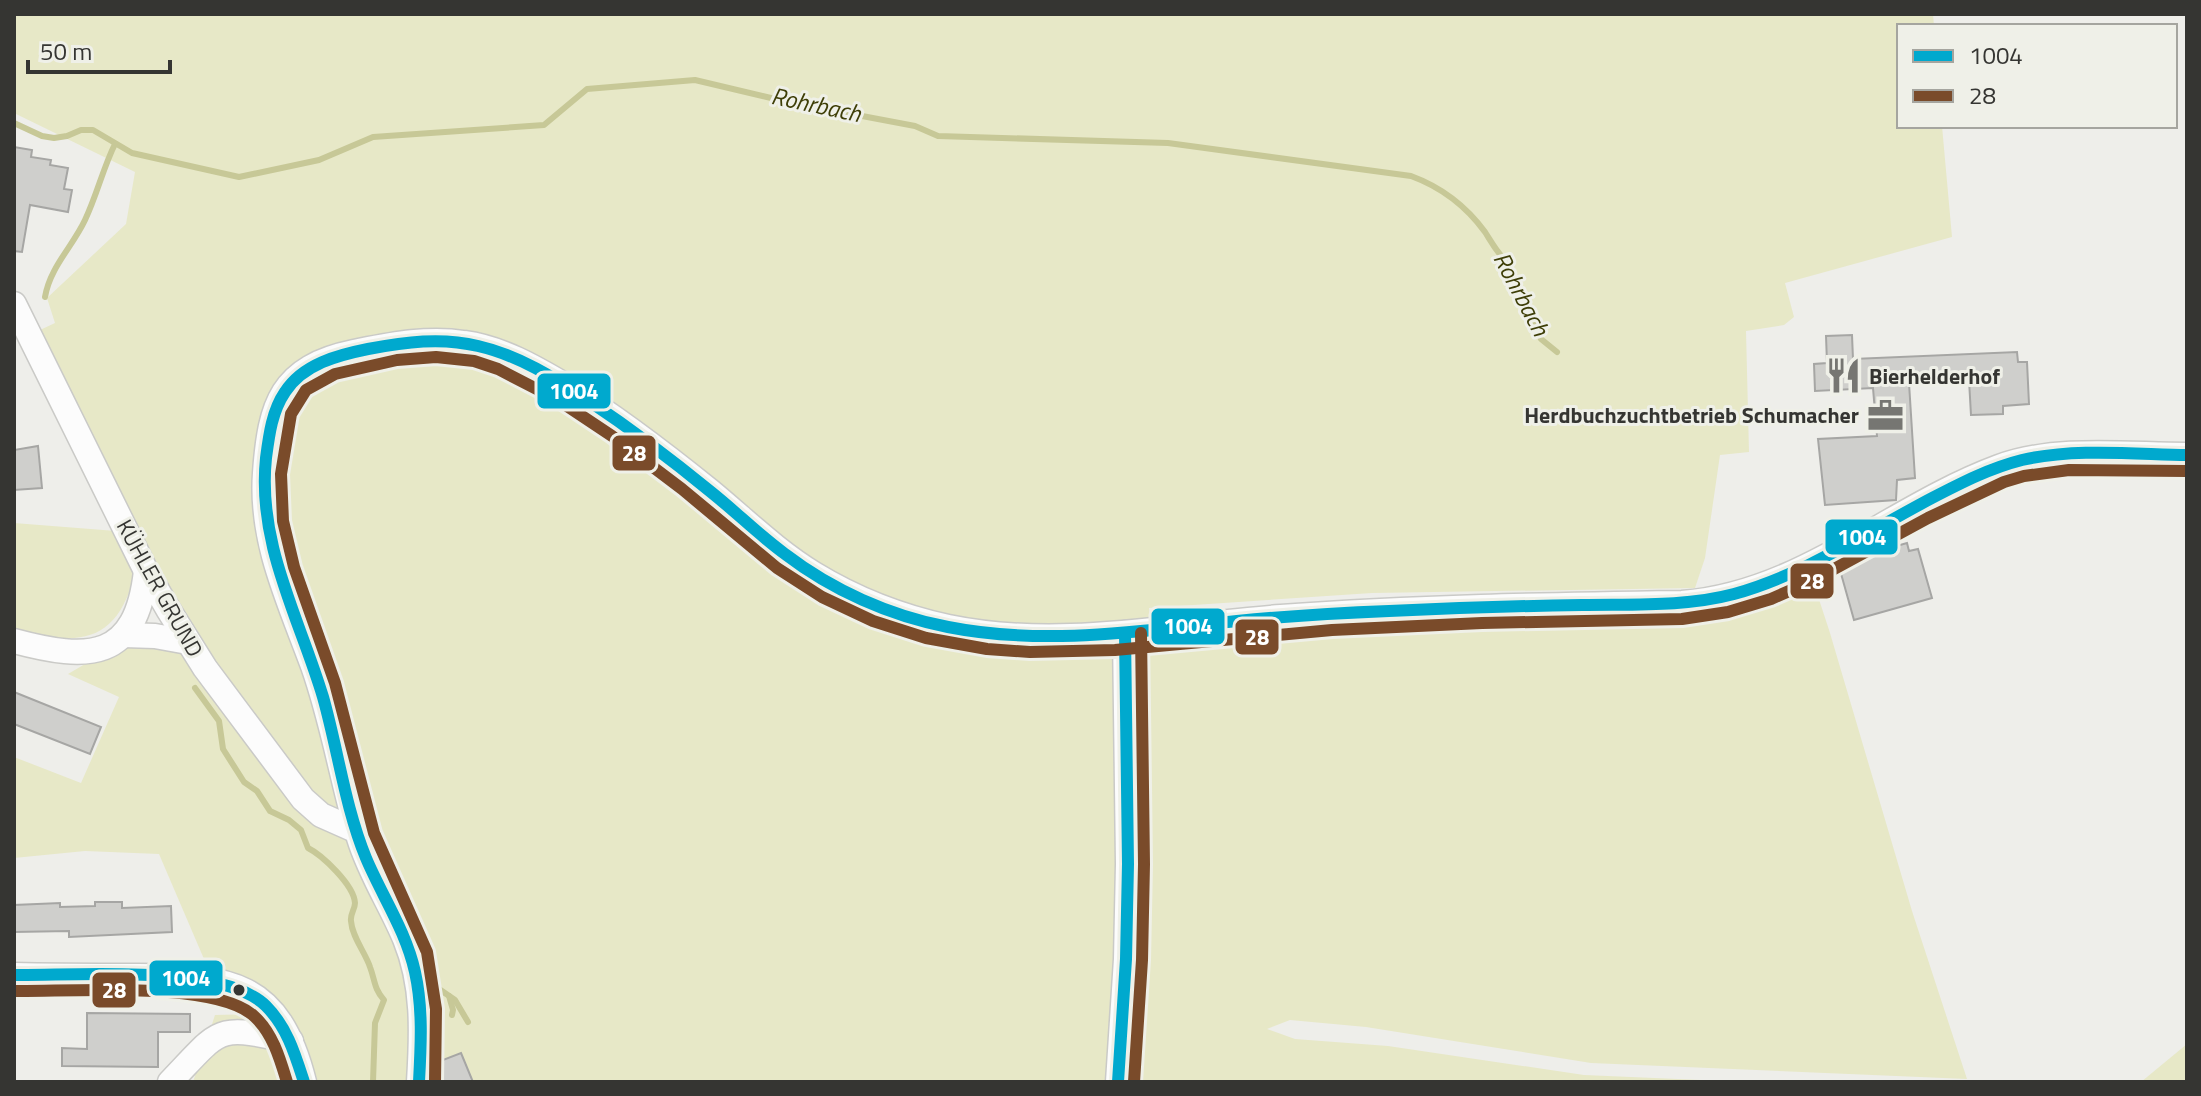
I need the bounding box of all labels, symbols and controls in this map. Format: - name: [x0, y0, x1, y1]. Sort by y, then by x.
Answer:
- scale bar: [28, 24, 170, 74]
- legend: [1897, 24, 2177, 128]
- text: 50 m: [40, 33, 92, 69]
- text: 1004: [1969, 37, 2023, 73]
- water label: Rohrbach: [768, 77, 865, 131]
- text: 28: [1969, 77, 1996, 113]
- water label: Rohrbach: [1485, 245, 1559, 343]
- restaurant icon: Bierhelderhof: [1824, 357, 1862, 395]
- place label: Bierhelderhof: [1869, 359, 2000, 393]
- line badge: 1004: [536, 372, 612, 410]
- text: 1004: [549, 374, 599, 408]
- office icon: Herdbuchzuchtbetrieb Schumacher: [1866, 396, 1904, 434]
- place label: Herdbuchzuchtbetrieb Schumacher: [1524, 398, 1859, 432]
- line badge: 28: [611, 434, 657, 472]
- text: 28: [622, 436, 646, 470]
- street label: KÜHLER GRUND: [108, 513, 212, 663]
- line badge: 1004: [1824, 518, 1899, 556]
- text: 1004: [1837, 520, 1887, 554]
- line badge: 28: [1789, 562, 1835, 600]
- text: 28: [1800, 564, 1824, 598]
- line badge: 1004: [1150, 607, 1226, 646]
- text: 1004: [1163, 609, 1213, 643]
- line badge: 28: [1234, 618, 1280, 656]
- text: 28: [1245, 620, 1269, 654]
- line badge: 1004: [148, 959, 224, 997]
- text: 1004: [161, 961, 211, 995]
- line badge: 28: [91, 971, 137, 1009]
- text: 28: [102, 973, 126, 1007]
- unlabelled marker: [231, 982, 247, 998]

